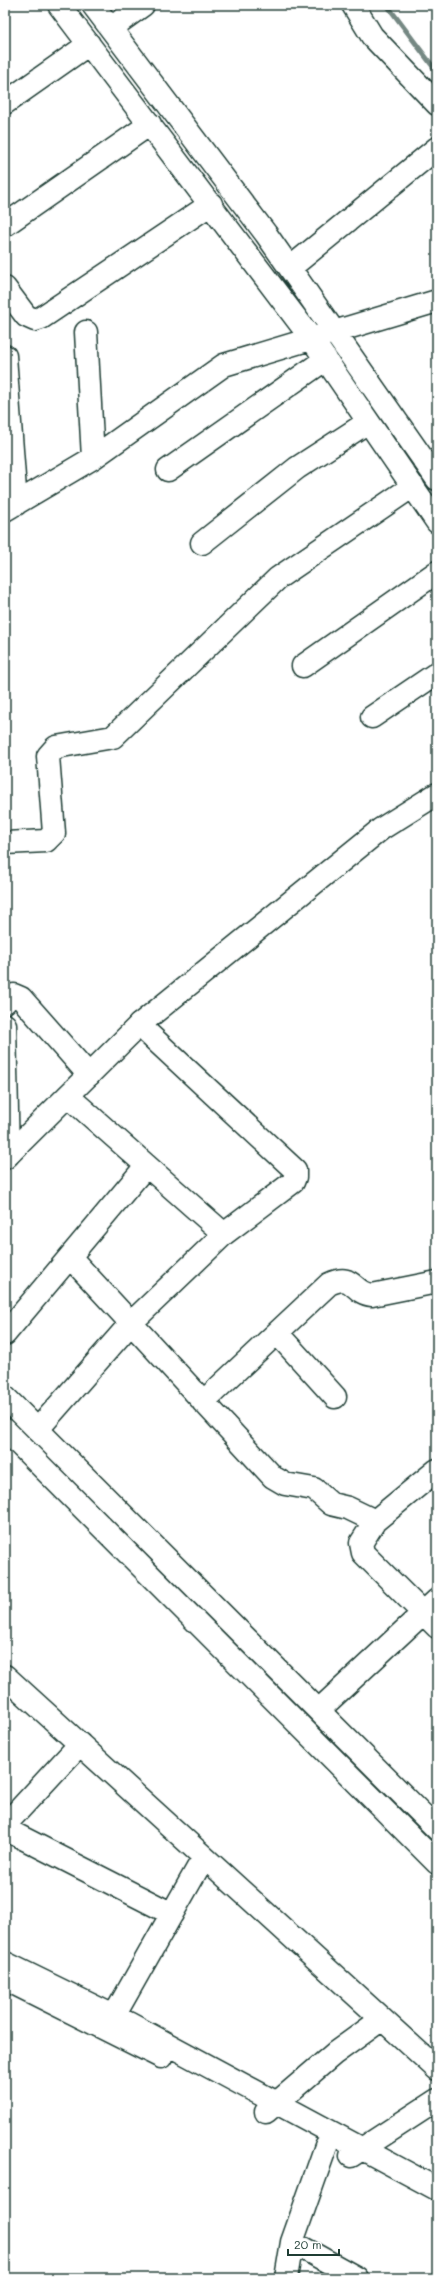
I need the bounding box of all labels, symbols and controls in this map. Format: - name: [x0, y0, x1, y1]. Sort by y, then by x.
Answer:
- scale bar: [288, 2231, 339, 2257]
- text: 20 m: [294, 2236, 322, 2252]

